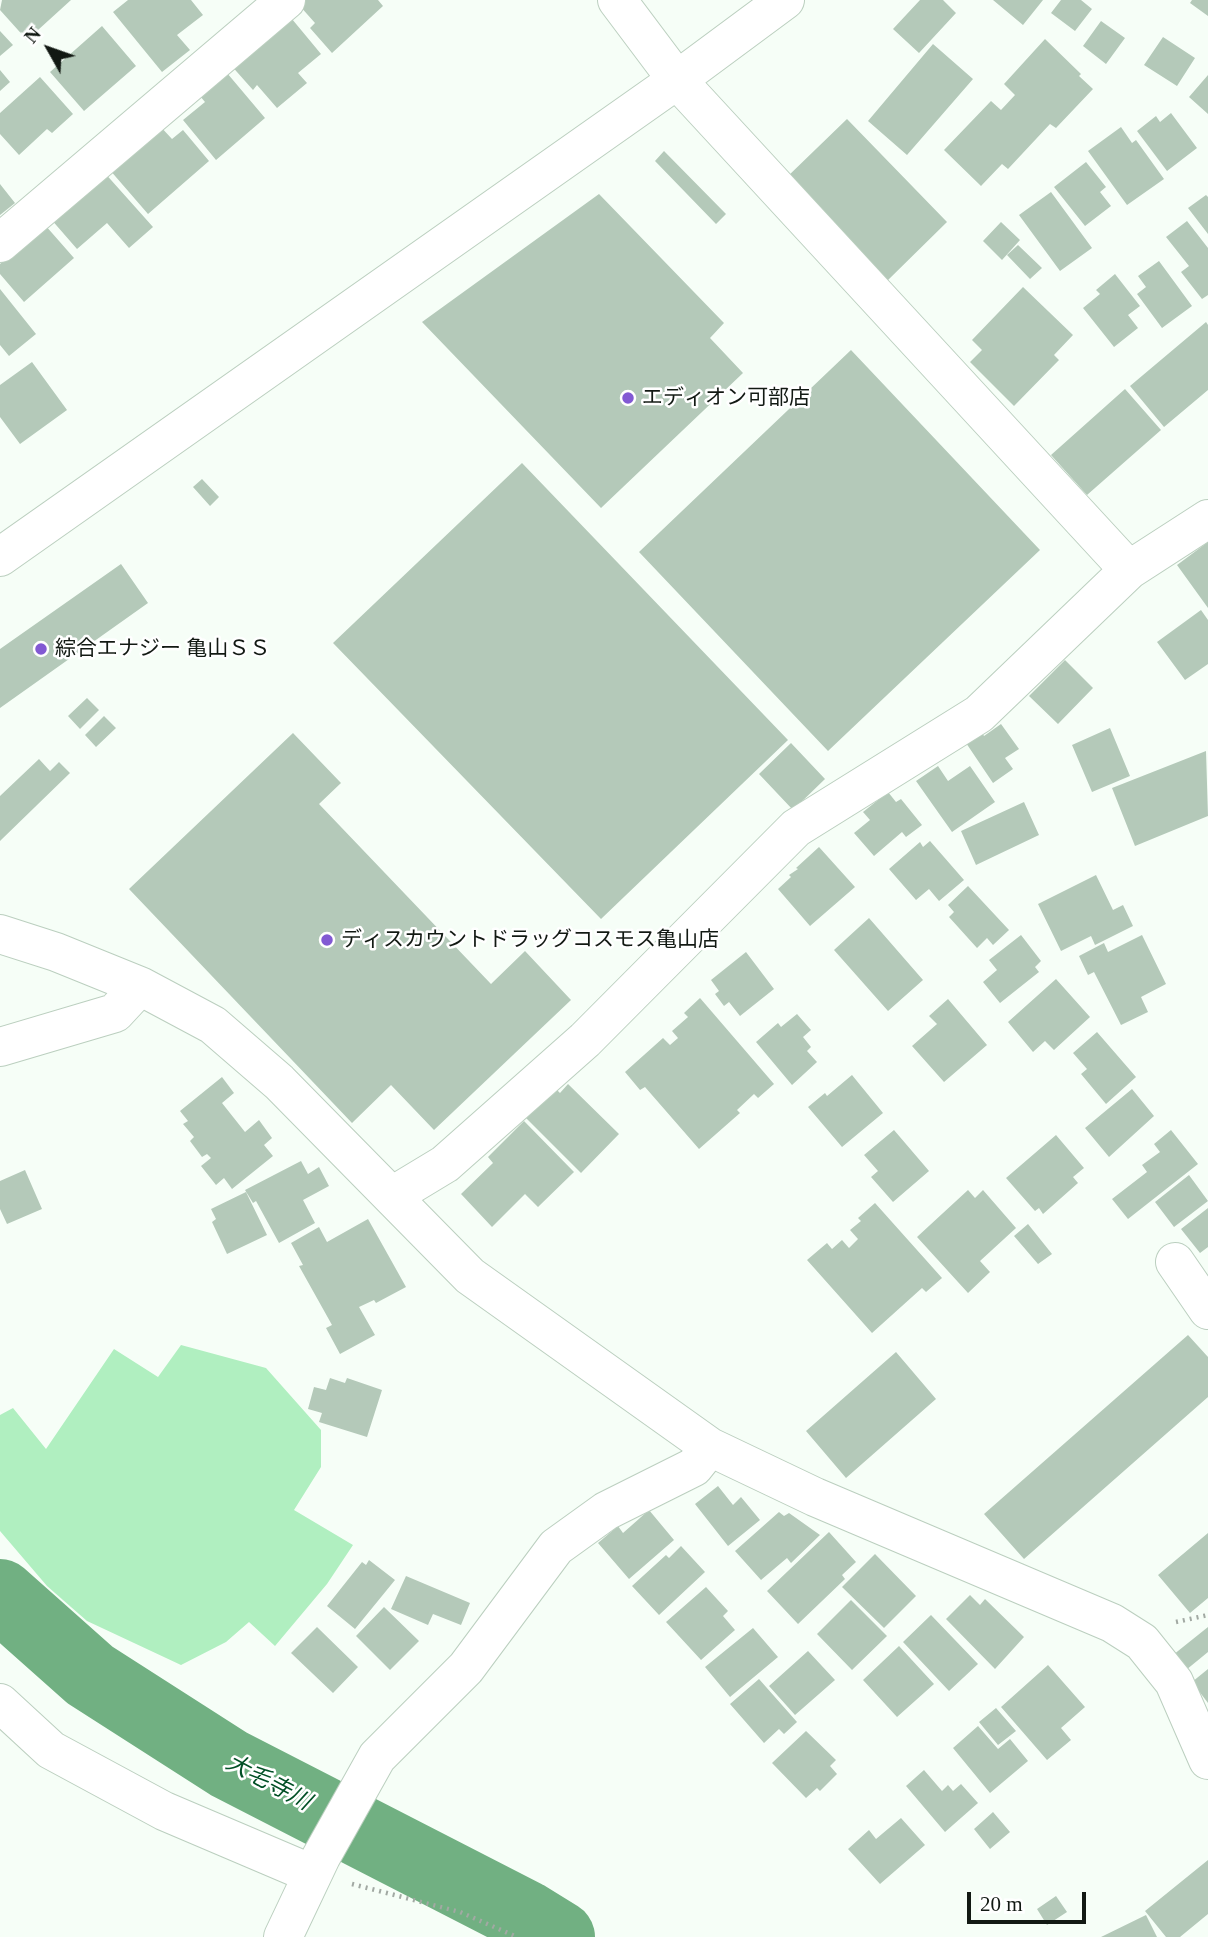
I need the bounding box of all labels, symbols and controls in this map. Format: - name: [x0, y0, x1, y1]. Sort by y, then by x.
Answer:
- north arrow: [14, 14, 84, 84]
- text: N: [20, 23, 45, 47]
- place label: エディオン可部店: [642, 385, 810, 411]
- marker: エディオン可部店: [620, 390, 636, 406]
- place label: 綜合エナジー 亀山ＳＳ: [55, 636, 270, 662]
- marker: 綜合エナジー 亀山ＳＳ: [33, 641, 49, 657]
- place label: ディスカウントドラッグコスモス亀山店: [341, 927, 719, 953]
- marker: ディスカウントドラッグコスモス亀山店: [319, 932, 335, 948]
- water label: 大毛寺川: [221, 1749, 315, 1817]
- scale bar: [970, 1878, 1089, 1922]
- text: 20 m: [980, 1892, 1023, 1916]

